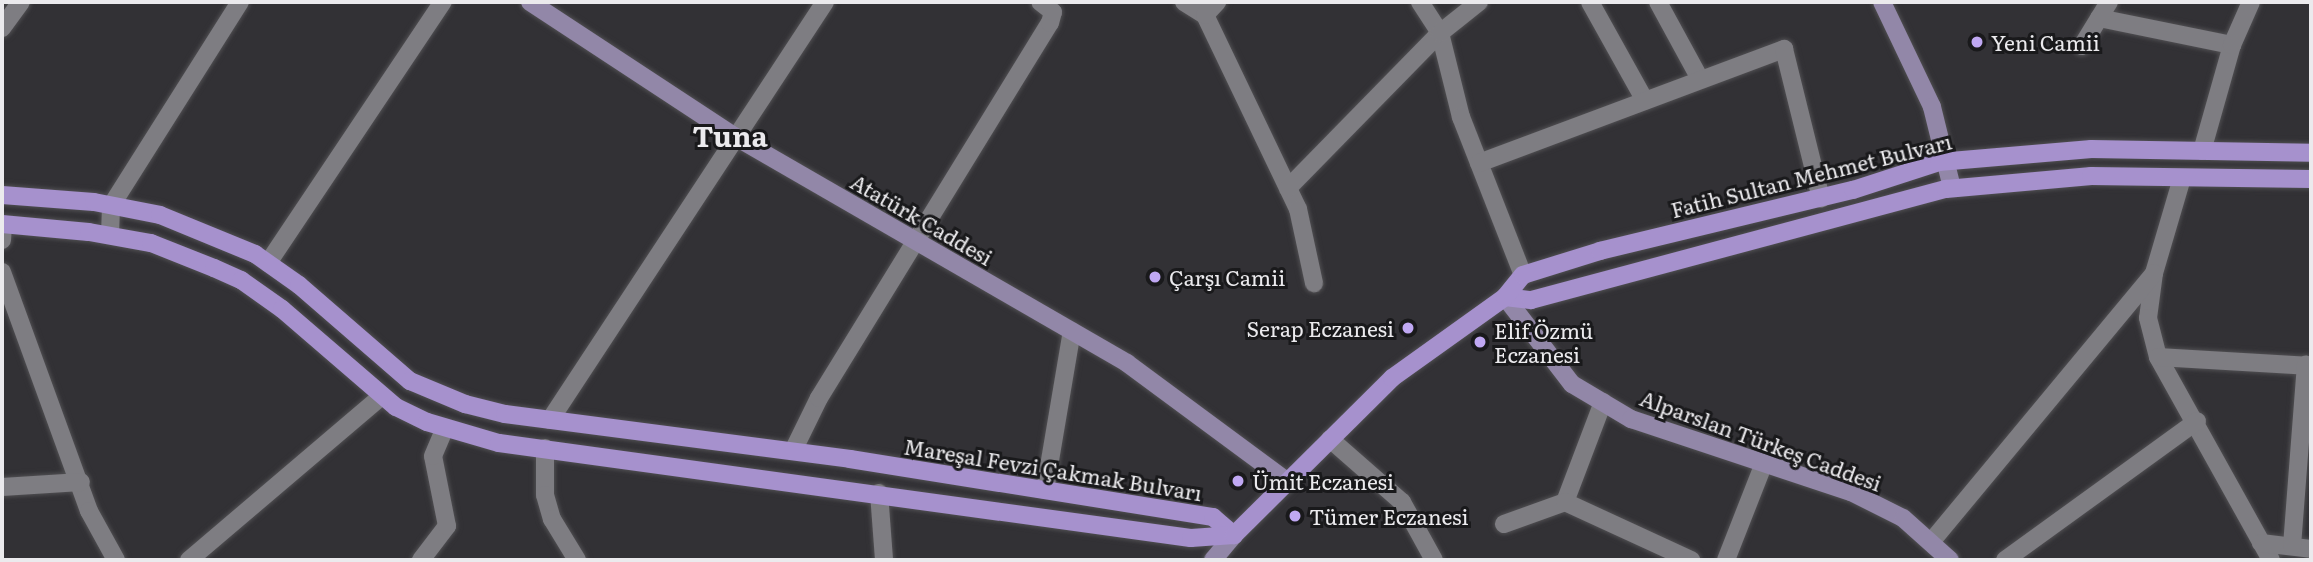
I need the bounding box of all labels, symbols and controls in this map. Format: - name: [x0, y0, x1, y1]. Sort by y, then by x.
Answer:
- place label: Yeni Camii: [1991, 29, 2100, 55]
- marker: Yeni Camii: [1969, 34, 1985, 50]
- district label: Tuna: [692, 118, 768, 152]
- street label: Fatih Sultan Mehmet Bulvarı: [1668, 128, 1954, 222]
- street label: Atatürk Caddesi: [847, 168, 997, 270]
- place label: Çarşı Camii: [1169, 264, 1285, 290]
- marker: Çarşı Camii: [1147, 269, 1163, 285]
- place label: Serap Eczanesi: [1247, 315, 1394, 341]
- place label: Elif Özmü Eczanesi: [1494, 317, 1593, 367]
- marker: Serap Eczanesi: [1400, 320, 1416, 336]
- marker: Elif Özmü Eczanesi: [1472, 334, 1488, 350]
- street label: Alparslan Türkeş Caddesi: [1637, 385, 1885, 495]
- street label: Mareşal Fevzi Çakmak Bulvarı: [902, 433, 1204, 505]
- place label: Ümit Eczanesi: [1252, 468, 1394, 494]
- marker: Ümit Eczanesi: [1230, 473, 1246, 489]
- place label: Tümer Eczanesi: [1309, 503, 1468, 529]
- marker: Tümer Eczanesi: [1287, 508, 1303, 524]

